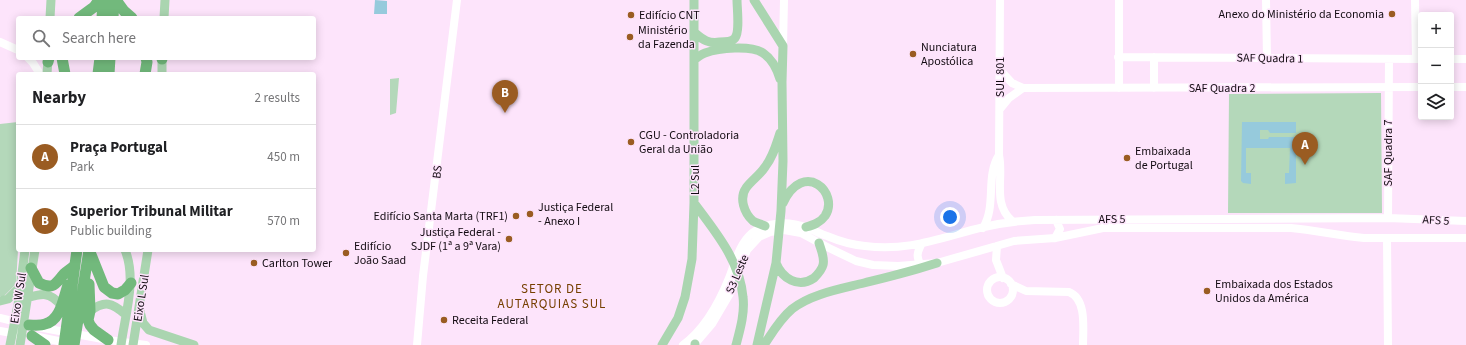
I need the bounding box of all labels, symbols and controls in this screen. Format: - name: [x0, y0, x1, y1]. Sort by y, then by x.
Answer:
- place label: Anexo do Ministério da Economia: [1219, 6, 1384, 23]
- place label: Edifício CNT: [639, 7, 700, 24]
- marker: Anexo do Ministério da Economia: [1387, 9, 1397, 19]
- marker: Edifício CNT: [626, 10, 636, 20]
- map controls: [1418, 12, 1454, 120]
- button: +: [1418, 12, 1454, 48]
- search box: [16, 16, 316, 60]
- place label: Ministério da Fazenda: [638, 22, 695, 53]
- icon: search: [30, 27, 52, 49]
- text: Search here: [62, 28, 136, 49]
- marker: Ministério da Fazenda: [625, 32, 635, 42]
- place label: Nunciatura Apostólica: [921, 39, 977, 70]
- button: −: [1418, 48, 1454, 84]
- marker: Nunciatura Apostólica: [908, 49, 918, 59]
- street label: SAF Quadra 1: [1236, 49, 1304, 68]
- street label: SUL 801: [992, 57, 1009, 97]
- pin: B: [492, 80, 518, 113]
- street label: SAF Quadra 2: [1189, 80, 1255, 97]
- button: layers: [1418, 84, 1454, 120]
- text: Nearby: [32, 86, 86, 110]
- text: 2 results: [255, 89, 300, 107]
- street label: SAF Quadra 7: [1380, 120, 1397, 186]
- place label: CGU - Controladoria Geral da União: [639, 127, 739, 158]
- pin: A: [1292, 132, 1318, 165]
- text: Praça Portugal: [70, 137, 167, 158]
- marker: CGU - Controladoria Geral da União: [626, 137, 636, 147]
- place label: Embaixada de Portugal: [1135, 143, 1193, 174]
- text: A: [41, 148, 49, 166]
- text: 450 m: [267, 148, 300, 166]
- marker: Embaixada de Portugal: [1122, 153, 1132, 163]
- text: Park: [70, 158, 94, 176]
- street label: BS: [428, 164, 447, 180]
- street label: L2 Sul: [687, 165, 704, 195]
- place label: Justiça Federal - Anexo I: [538, 199, 613, 230]
- text: Superior Tribunal Militar: [70, 201, 233, 222]
- your location: [940, 207, 960, 227]
- place label: Edifício Santa Marta (TRF1): [374, 208, 508, 225]
- marker: Justiça Federal - Anexo I: [525, 209, 535, 219]
- marker: Edifício Santa Marta (TRF1): [511, 211, 521, 221]
- street label: AFS 5: [1099, 211, 1126, 228]
- street label: AFS 5: [1422, 211, 1450, 230]
- text: B: [41, 212, 49, 230]
- text: 570 m: [267, 212, 300, 230]
- text: Public building: [70, 222, 152, 240]
- place label: Justiça Federal - SJDF (1ª a 9ª Vara): [411, 224, 501, 255]
- marker: Justiça Federal - SJDF (1ª a 9ª Vara): [504, 234, 514, 244]
- place label: Edifício João Saad: [354, 238, 406, 269]
- marker: Edifício João Saad: [341, 248, 351, 258]
- street label: S3 Leste: [722, 252, 753, 296]
- place label: Carlton Tower: [262, 255, 333, 272]
- marker: Carlton Tower: [249, 258, 259, 268]
- street label: Eixo W Sul: [6, 271, 31, 325]
- street label: Eixo L Sul: [129, 273, 154, 323]
- place label: Embaixada dos Estados Unidos da América: [1215, 276, 1333, 307]
- district label: SETOR DE AUTARQUIAS SUL: [498, 280, 606, 313]
- marker: Embaixada dos Estados Unidos da América: [1202, 286, 1212, 296]
- place label: Receita Federal: [452, 312, 528, 329]
- marker: Receita Federal: [439, 315, 449, 325]

